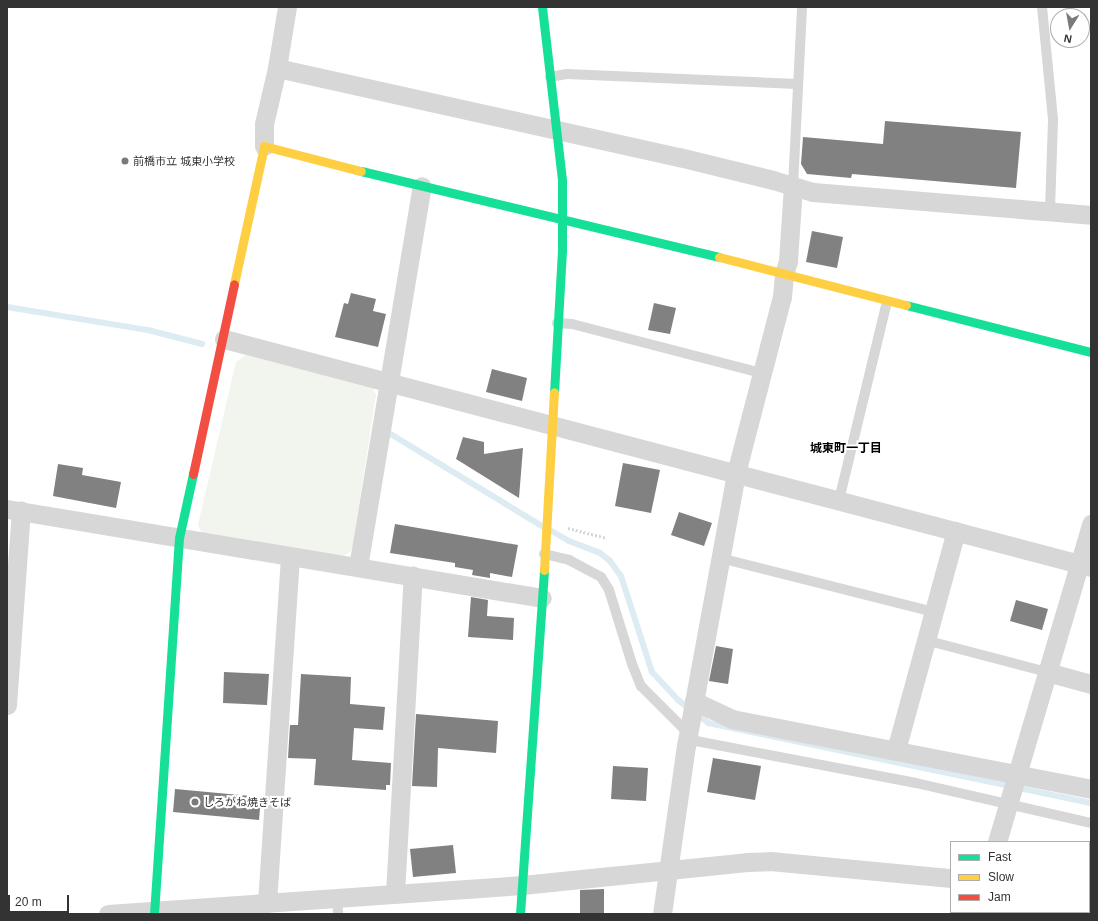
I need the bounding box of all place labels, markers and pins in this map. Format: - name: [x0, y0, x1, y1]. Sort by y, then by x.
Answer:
- place label: 前橋市立 城東小学校: [133, 154, 235, 168]
- marker: 前橋市立 城東小学校: [120, 156, 130, 166]
- place label: しろがね焼きそば: [203, 795, 291, 809]
- marker: しろがね焼きそば: [190, 797, 200, 807]

